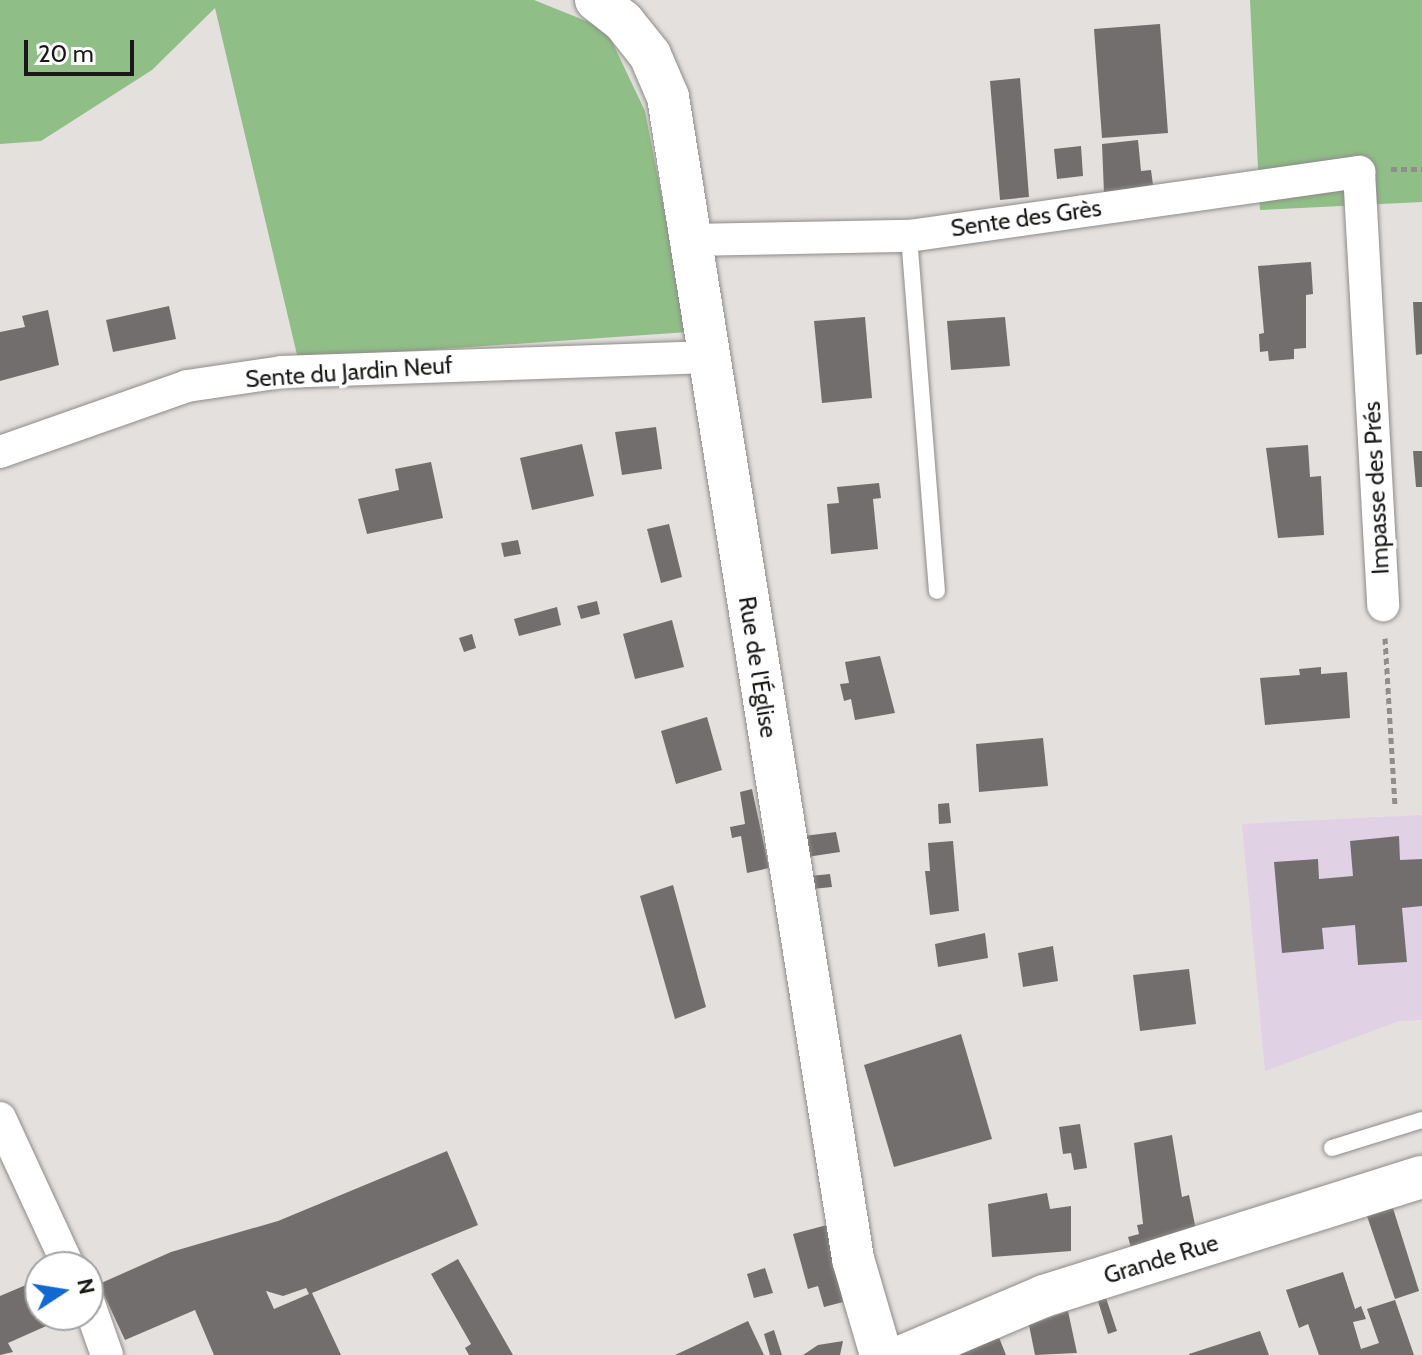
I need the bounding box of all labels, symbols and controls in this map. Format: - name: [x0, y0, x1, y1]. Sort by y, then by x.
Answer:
- scale bar: [28, 24, 138, 74]
- text: 20 m: [38, 39, 94, 68]
- street label: Sente des Grès: [949, 193, 1103, 243]
- street label: Sente du Jardin Neuf: [244, 350, 454, 394]
- street label: Impasse des Prés: [1357, 401, 1395, 575]
- street label: Rue de l'Église: [733, 594, 783, 740]
- street label: Grande Rue: [1100, 1228, 1222, 1290]
- north arrow: [24, 1251, 104, 1331]
- text: N: [71, 1276, 101, 1297]

